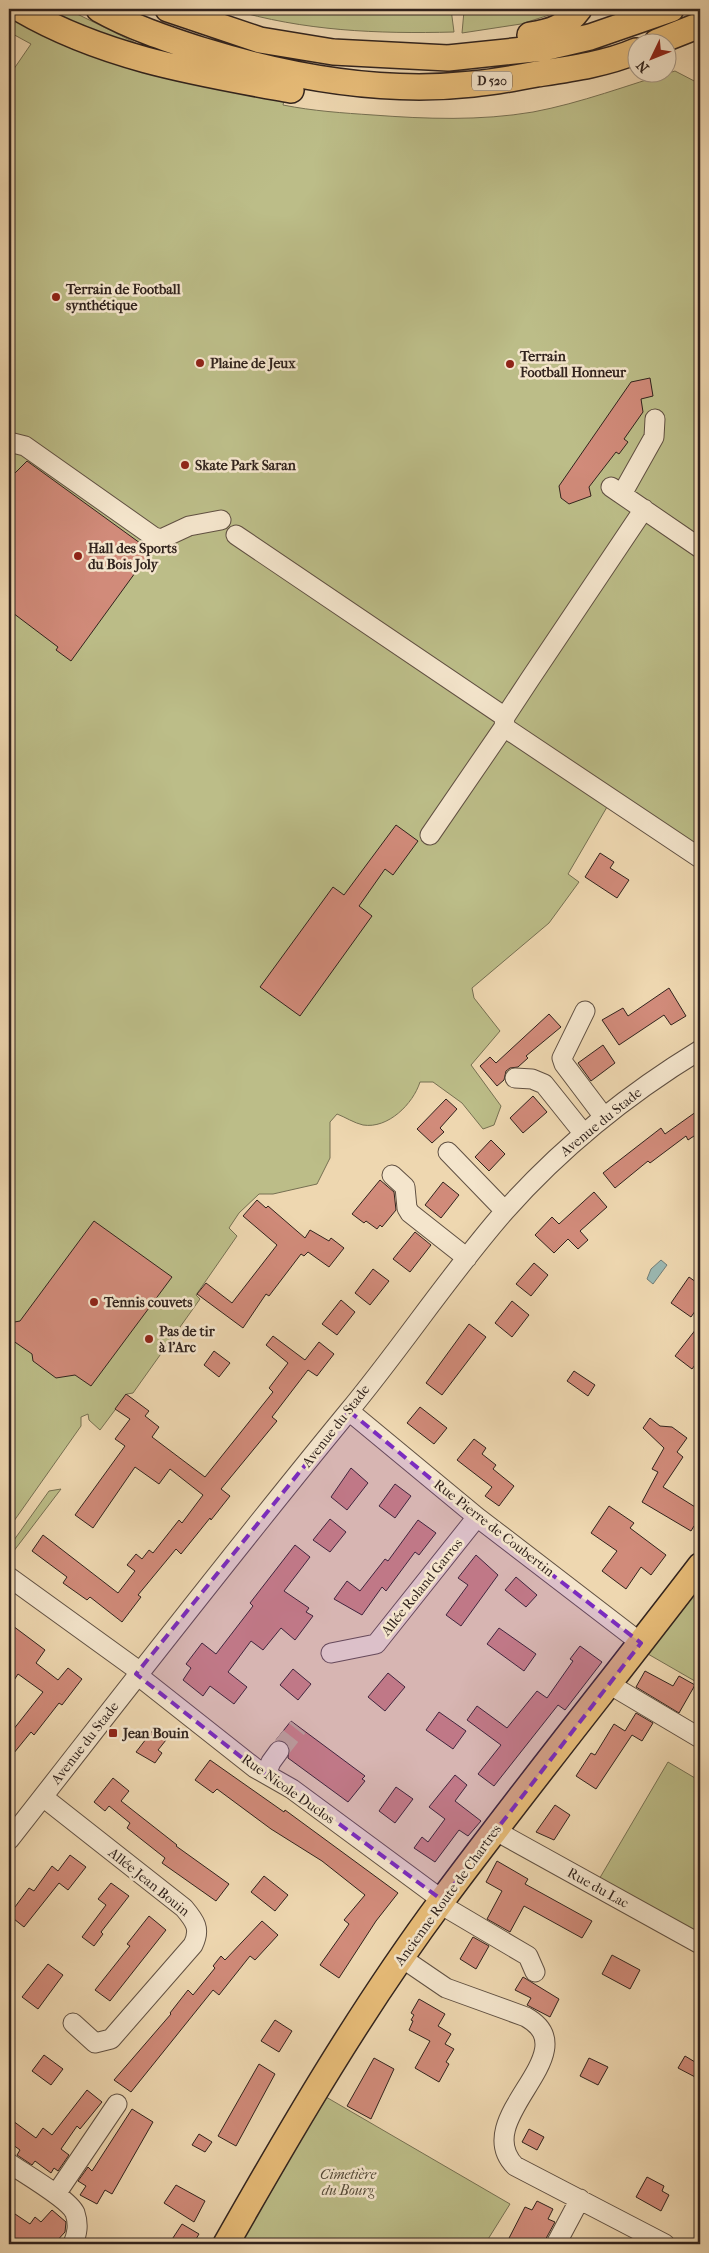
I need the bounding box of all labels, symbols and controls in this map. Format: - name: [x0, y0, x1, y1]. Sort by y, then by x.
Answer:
- north arrow: [626, 32, 676, 82]
- text: N: [633, 57, 653, 76]
- road number: D 520: [472, 72, 512, 90]
- place label: Terrain de Football synthétique: [65, 281, 181, 314]
- marker: Terrain de Football synthétique: [50, 291, 62, 303]
- place label: Terrain Football Honneur: [519, 348, 627, 381]
- place label: Plaine de Jeux: [210, 355, 296, 372]
- marker: Plaine de Jeux: [194, 357, 206, 369]
- marker: Terrain Football Honneur: [504, 358, 516, 370]
- place label: Skate Park Saran: [195, 457, 297, 474]
- marker: Skate Park Saran: [179, 459, 191, 471]
- place label: Hall des Sports du Bois Joly: [88, 540, 178, 573]
- marker: Hall des Sports du Bois Joly: [72, 550, 84, 562]
- street label: Avenue du Stade: [556, 1084, 645, 1161]
- place label: Tennis couvets: [103, 1294, 193, 1311]
- marker: Tennis couvets: [88, 1296, 100, 1308]
- place label: Pas de tir à l'Arc: [159, 1323, 216, 1356]
- marker: Pas de tir à l'Arc: [143, 1333, 155, 1345]
- street label: Avenue du Stade: [298, 1381, 374, 1471]
- street label: Rue Pierre de Coubertin: [430, 1476, 558, 1580]
- street label: Allée Roland Garros: [377, 1535, 466, 1640]
- street label: Avenue du Stade: [47, 1698, 123, 1788]
- place label: Jean Bouin: [121, 1725, 190, 1742]
- marker: Jean Bouin: [107, 1727, 119, 1739]
- street label: Rue Nicole Duclos: [238, 1751, 338, 1827]
- street label: Ancienne Route de Chartres: [390, 1821, 505, 1970]
- street label: Allée Jean Bouin: [104, 1844, 193, 1920]
- street label: Rue du Lac: [564, 1864, 632, 1912]
- park label: Cimetière du Bourg: [320, 2166, 376, 2199]

